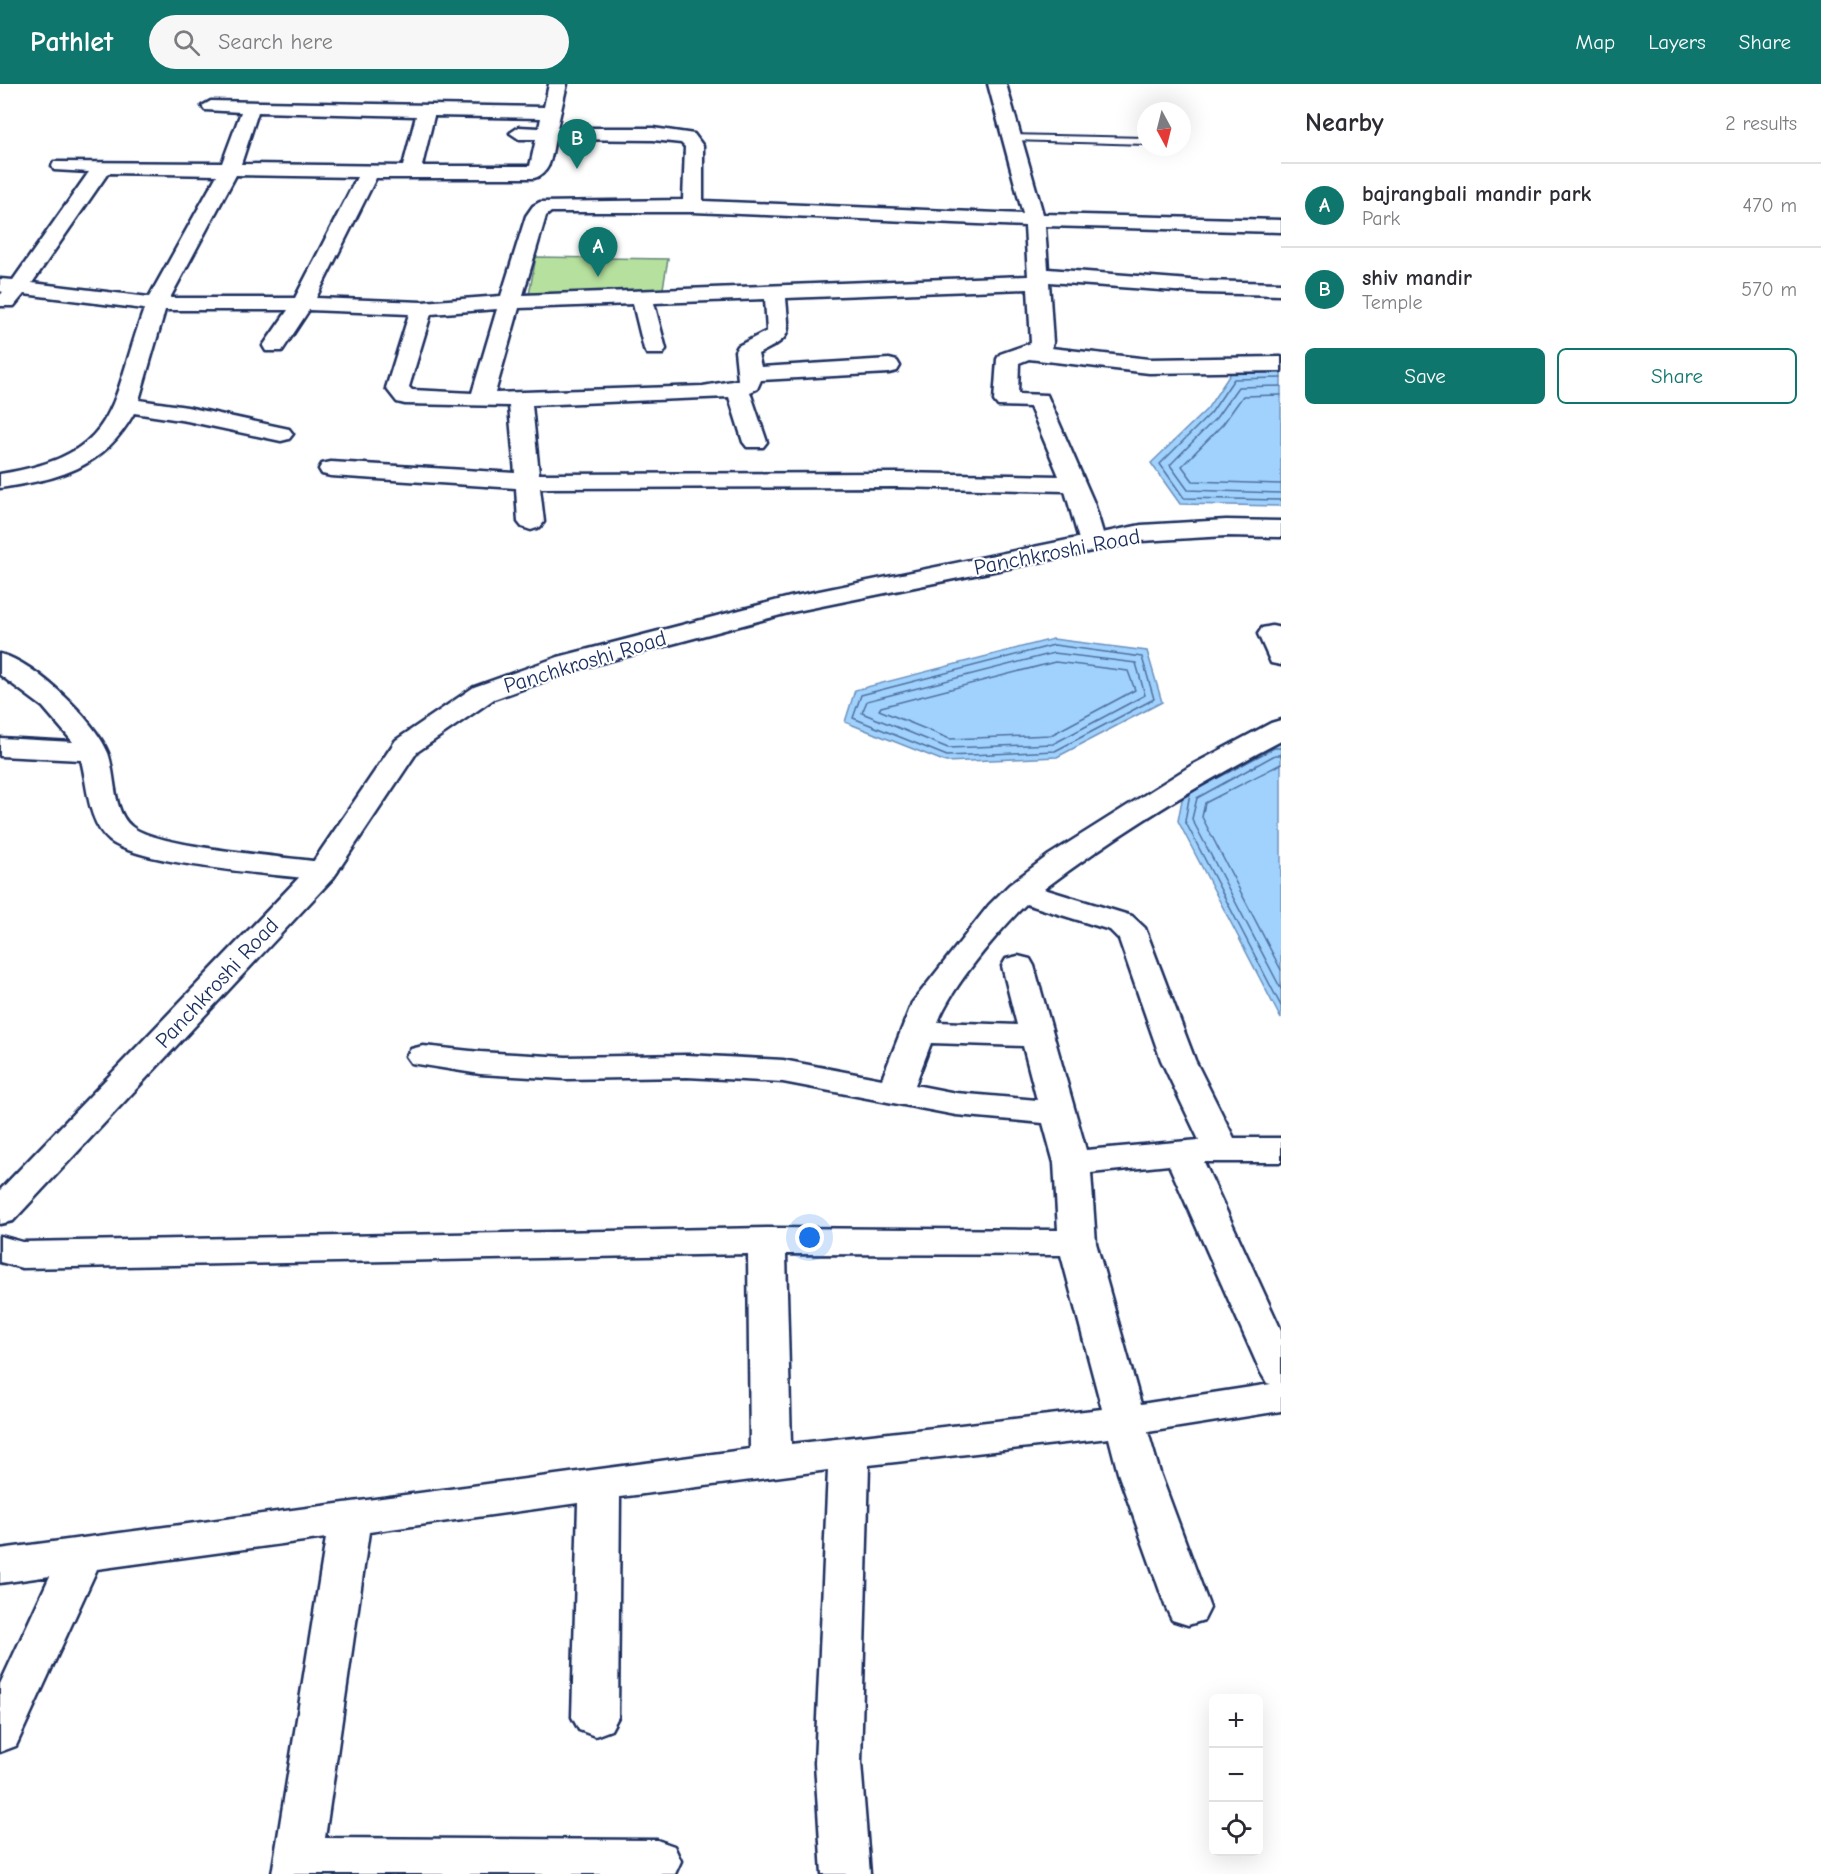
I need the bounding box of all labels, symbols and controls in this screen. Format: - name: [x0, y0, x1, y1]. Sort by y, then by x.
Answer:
- search box: [149, 15, 569, 69]
- text: Pathlet: [30, 26, 113, 58]
- icon: search: [170, 26, 203, 59]
- text: Search here: [218, 29, 333, 55]
- text: Map: [1576, 30, 1615, 54]
- text: Layers: [1648, 30, 1706, 54]
- text: Share: [1739, 30, 1791, 54]
- north arrow: [1137, 102, 1191, 156]
- text: Nearby: [1305, 108, 1384, 138]
- text: 2 results: [1725, 112, 1797, 135]
- pin: B: [558, 120, 596, 169]
- text: bajrangbali mandir park: [1362, 181, 1591, 207]
- text: A: [1319, 194, 1330, 217]
- text: 470 m: [1742, 194, 1797, 217]
- text: Park: [1362, 207, 1400, 230]
- pin: A: [578, 228, 618, 277]
- text: shiv mandir: [1362, 265, 1472, 291]
- text: B: [1318, 278, 1331, 301]
- text: 570 m: [1741, 278, 1797, 301]
- text: Temple: [1362, 291, 1422, 314]
- button: Save: [1305, 348, 1545, 404]
- button: Share: [1557, 348, 1797, 404]
- street label: Panchkroshi Road: [972, 523, 1142, 581]
- street label: Panchkroshi Road: [501, 625, 669, 699]
- street label: Panchkroshi Road: [150, 912, 284, 1054]
- your location: [795, 1223, 824, 1252]
- map controls: [1209, 1694, 1263, 1856]
- button: +: [1209, 1694, 1263, 1748]
- button: −: [1209, 1748, 1263, 1802]
- button: locate: [1209, 1802, 1263, 1856]

